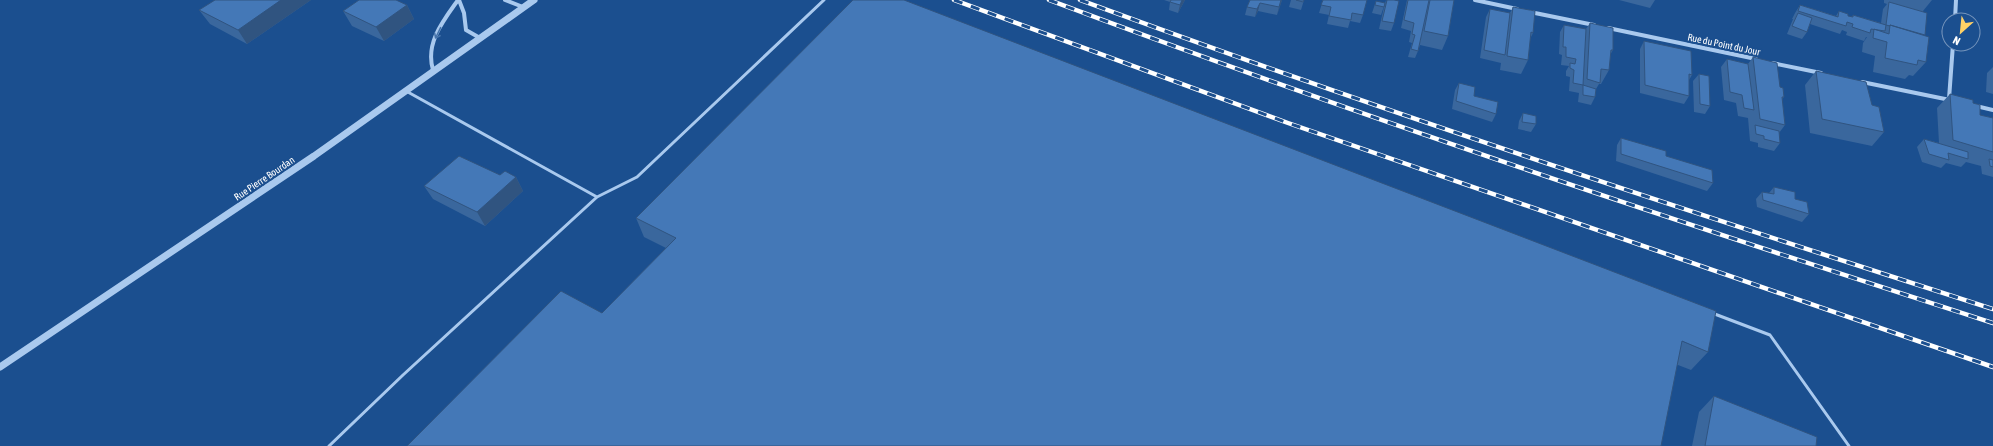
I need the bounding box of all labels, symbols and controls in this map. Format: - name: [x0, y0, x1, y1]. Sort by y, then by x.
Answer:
- north arrow: [1941, 12, 1981, 52]
- one-way arrow: [434, 27, 441, 39]
- street label: Rue du Point du Jour: [1686, 31, 1762, 58]
- text: N: [1951, 34, 1962, 48]
- street label: Rue Pierre Bourdan: [232, 154, 297, 203]

